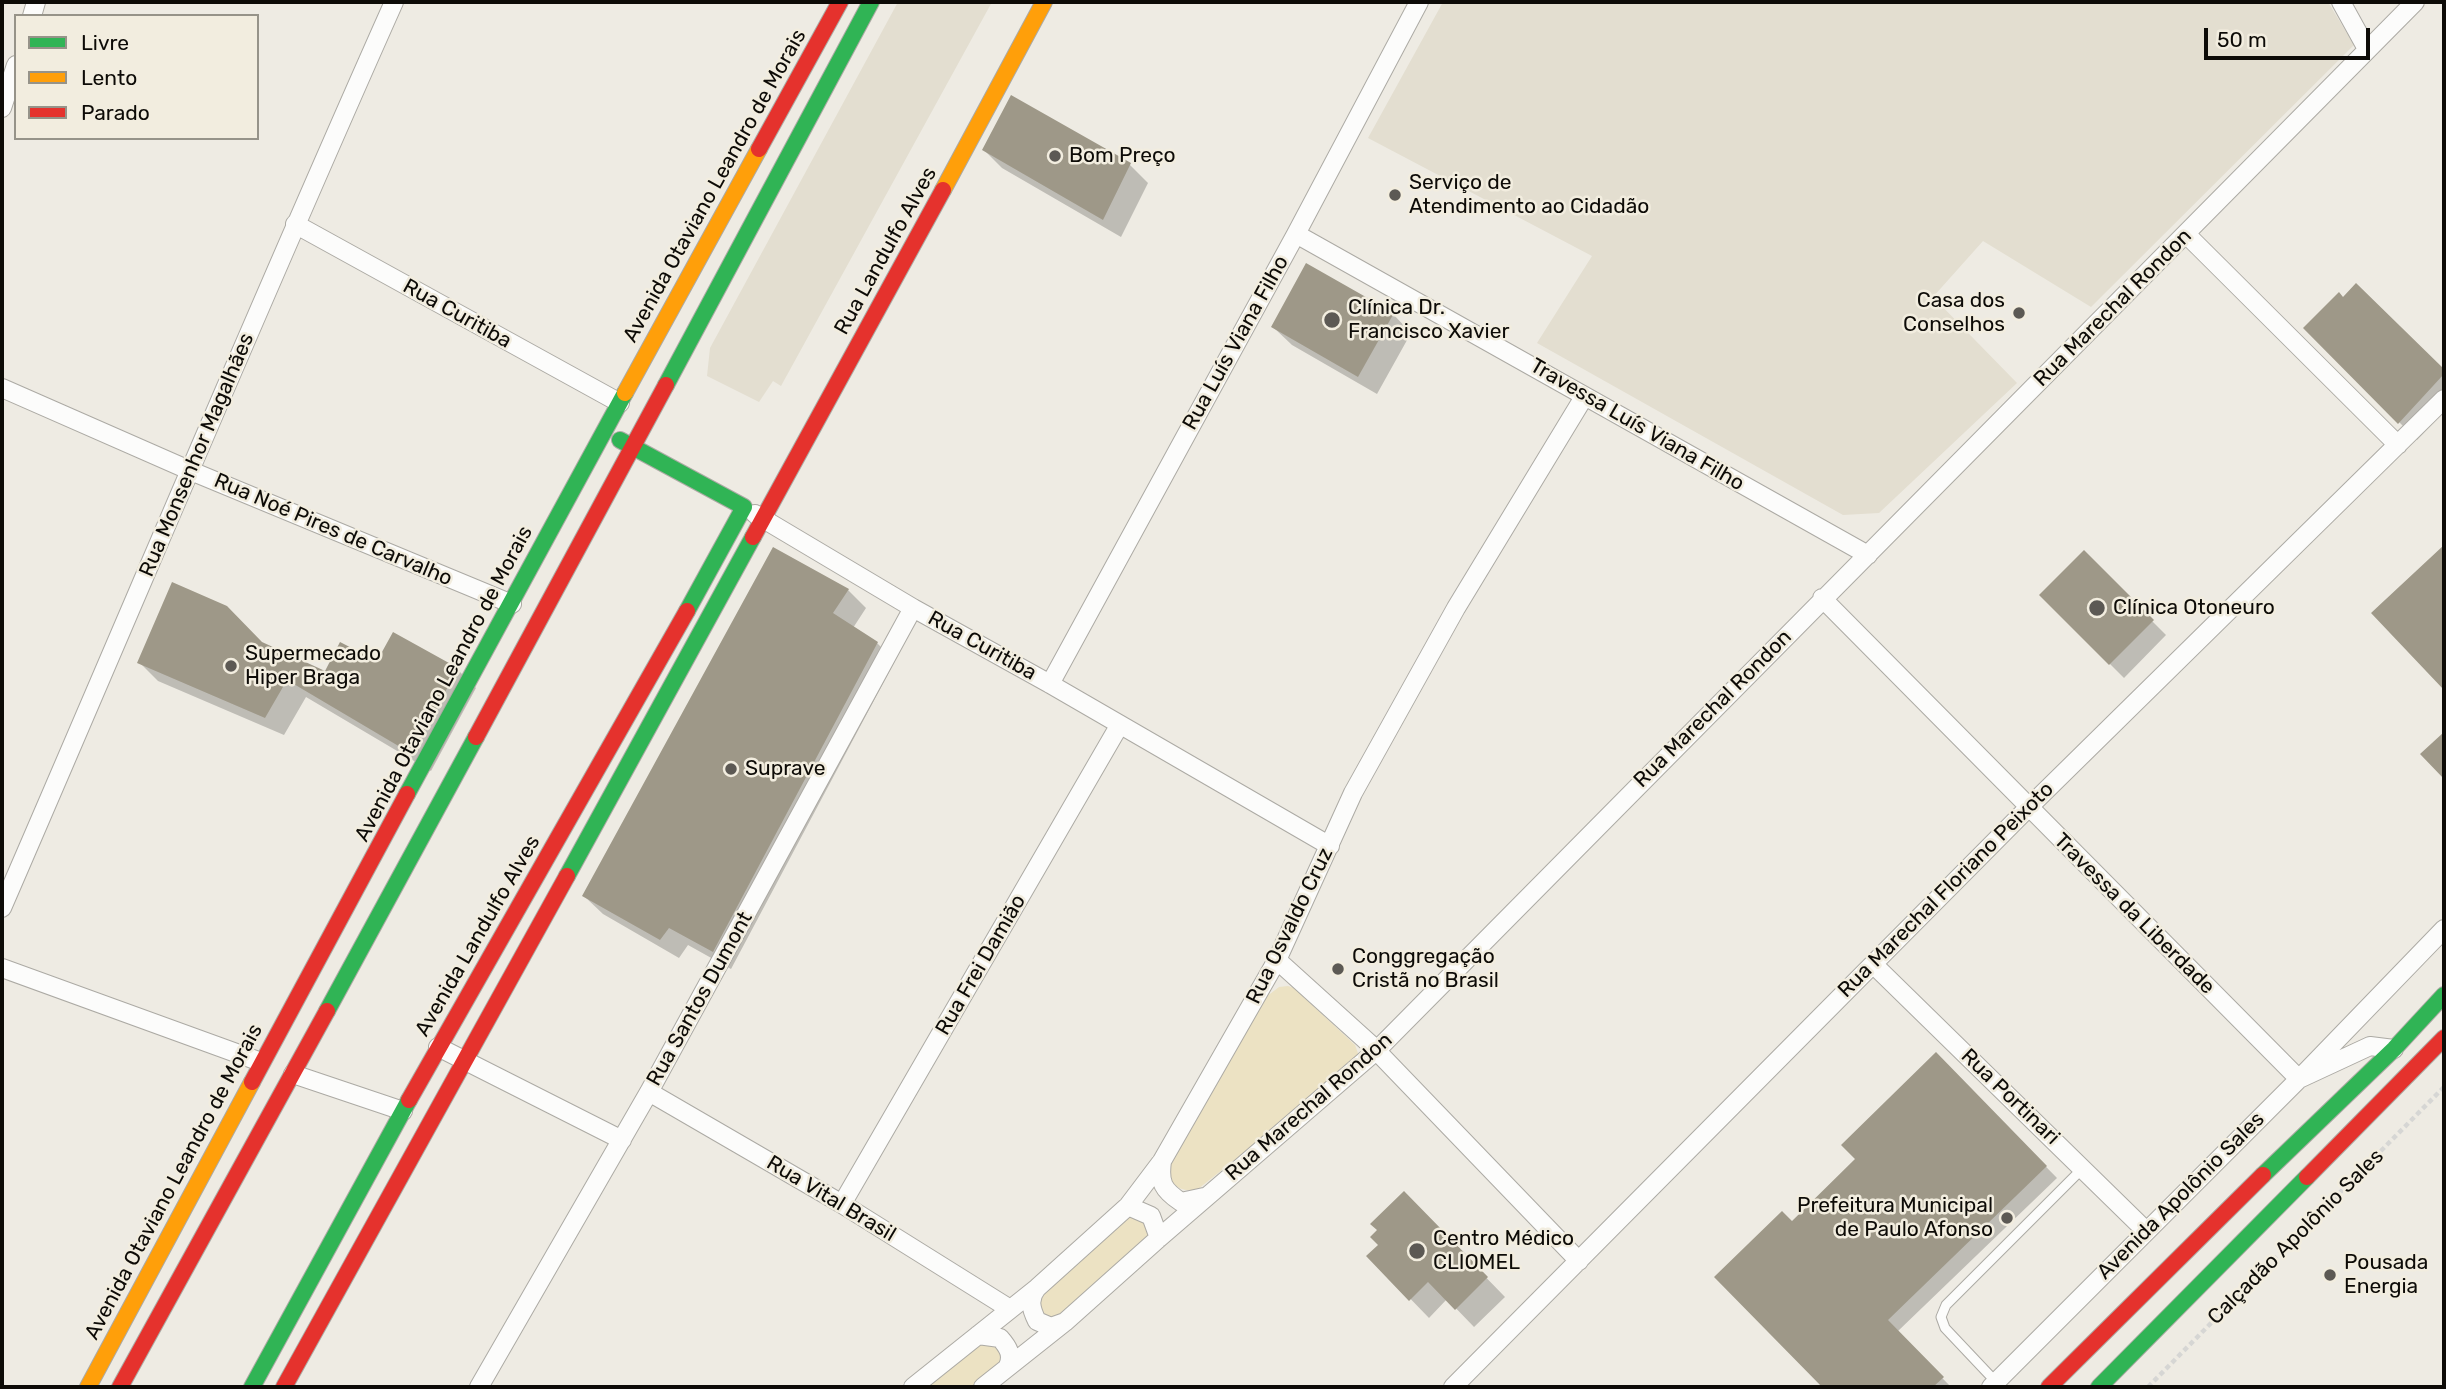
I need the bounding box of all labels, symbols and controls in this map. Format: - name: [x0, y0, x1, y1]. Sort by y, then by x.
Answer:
- legend: [14, 14, 259, 140]
- scale bar: [2208, 14, 2374, 58]
- street label: Avenida Otaviano Leandro de Morais: [618, 25, 812, 347]
- text: 50 m: [2217, 27, 2267, 52]
- text: Livre: [81, 30, 129, 55]
- text: Lento: [81, 65, 137, 90]
- text: Parado: [81, 100, 150, 125]
- place label: Bom Preço: [1069, 143, 1176, 169]
- marker: Bom Preço: [1047, 148, 1063, 164]
- street label: Rua Landulfo Alves: [830, 163, 942, 339]
- place label: Serviço de Atendimento ao Cidadão: [1409, 170, 1649, 220]
- marker: Serviço de Atendimento ao Cidadão: [1387, 187, 1403, 203]
- street label: Rua Marechal Rondon: [2029, 224, 2197, 392]
- street label: Rua Luís Viana Filho: [1178, 251, 1294, 435]
- street label: Rua Curitiba: [398, 274, 516, 354]
- place label: Casa dos Conselhos: [1903, 288, 2005, 338]
- place label: Clínica Dr. Francisco Xavier: [1348, 295, 1509, 345]
- marker: Casa dos Conselhos: [2011, 305, 2027, 321]
- marker: Clínica Dr. Francisco Xavier: [1322, 310, 1342, 330]
- street label: Rua Monsenhor Magalhães: [134, 329, 260, 581]
- street label: Travessa Luís Viana Filho: [1525, 353, 1749, 497]
- street label: Rua Noé Pires de Carvalho: [210, 468, 456, 592]
- street label: Avenida Otaviano Leandro de Morais: [350, 522, 538, 846]
- place label: Clínica Otoneuro: [2113, 595, 2275, 621]
- marker: Clínica Otoneuro: [2087, 598, 2107, 618]
- street label: Rua Curitiba: [923, 606, 1041, 686]
- street label: Rua Marechal Rondon: [1629, 625, 1797, 793]
- place label: Supermecado Hiper Braga: [245, 641, 381, 691]
- marker: Supermecado Hiper Braga: [223, 658, 239, 674]
- place label: Suprave: [745, 756, 825, 782]
- marker: Suprave: [723, 761, 739, 777]
- street label: Rua Marechal Floriano Peixoto: [1833, 777, 2059, 1003]
- street label: Travessa da Liberdade: [2048, 828, 2220, 1000]
- street label: Avenida Landulfo Alves: [410, 831, 546, 1041]
- street label: Rua Osvaldo Cruz: [1241, 844, 1339, 1008]
- street label: Rua Frei Damião: [931, 890, 1031, 1040]
- street label: Rua Santos Dumont: [642, 908, 758, 1090]
- place label: Conggregação Cristã no Brasil: [1352, 944, 1499, 994]
- marker: Conggregação Cristã no Brasil: [1330, 961, 1346, 977]
- street label: Avenida Otaviano Leandro de Morais: [80, 1020, 268, 1344]
- street label: Rua Marechal Rondon: [1220, 1028, 1398, 1186]
- street label: Rua Portinari: [1956, 1044, 2064, 1150]
- street label: Avenida Apolônio Sales: [2092, 1107, 2270, 1285]
- street label: Calçadão Apolônio Sales: [2203, 1144, 2389, 1330]
- street label: Rua Vital Brasil: [762, 1151, 900, 1247]
- place label: Prefeitura Municipal de Paulo Afonso: [1797, 1193, 1993, 1243]
- marker: Prefeitura Municipal de Paulo Afonso: [1999, 1210, 2015, 1226]
- place label: Centro Médico CLIOMEL: [1433, 1226, 1574, 1276]
- marker: Centro Médico CLIOMEL: [1407, 1241, 1427, 1261]
- place label: Pousada Energia: [2344, 1250, 2428, 1300]
- marker: Pousada Energia: [2322, 1267, 2338, 1283]

